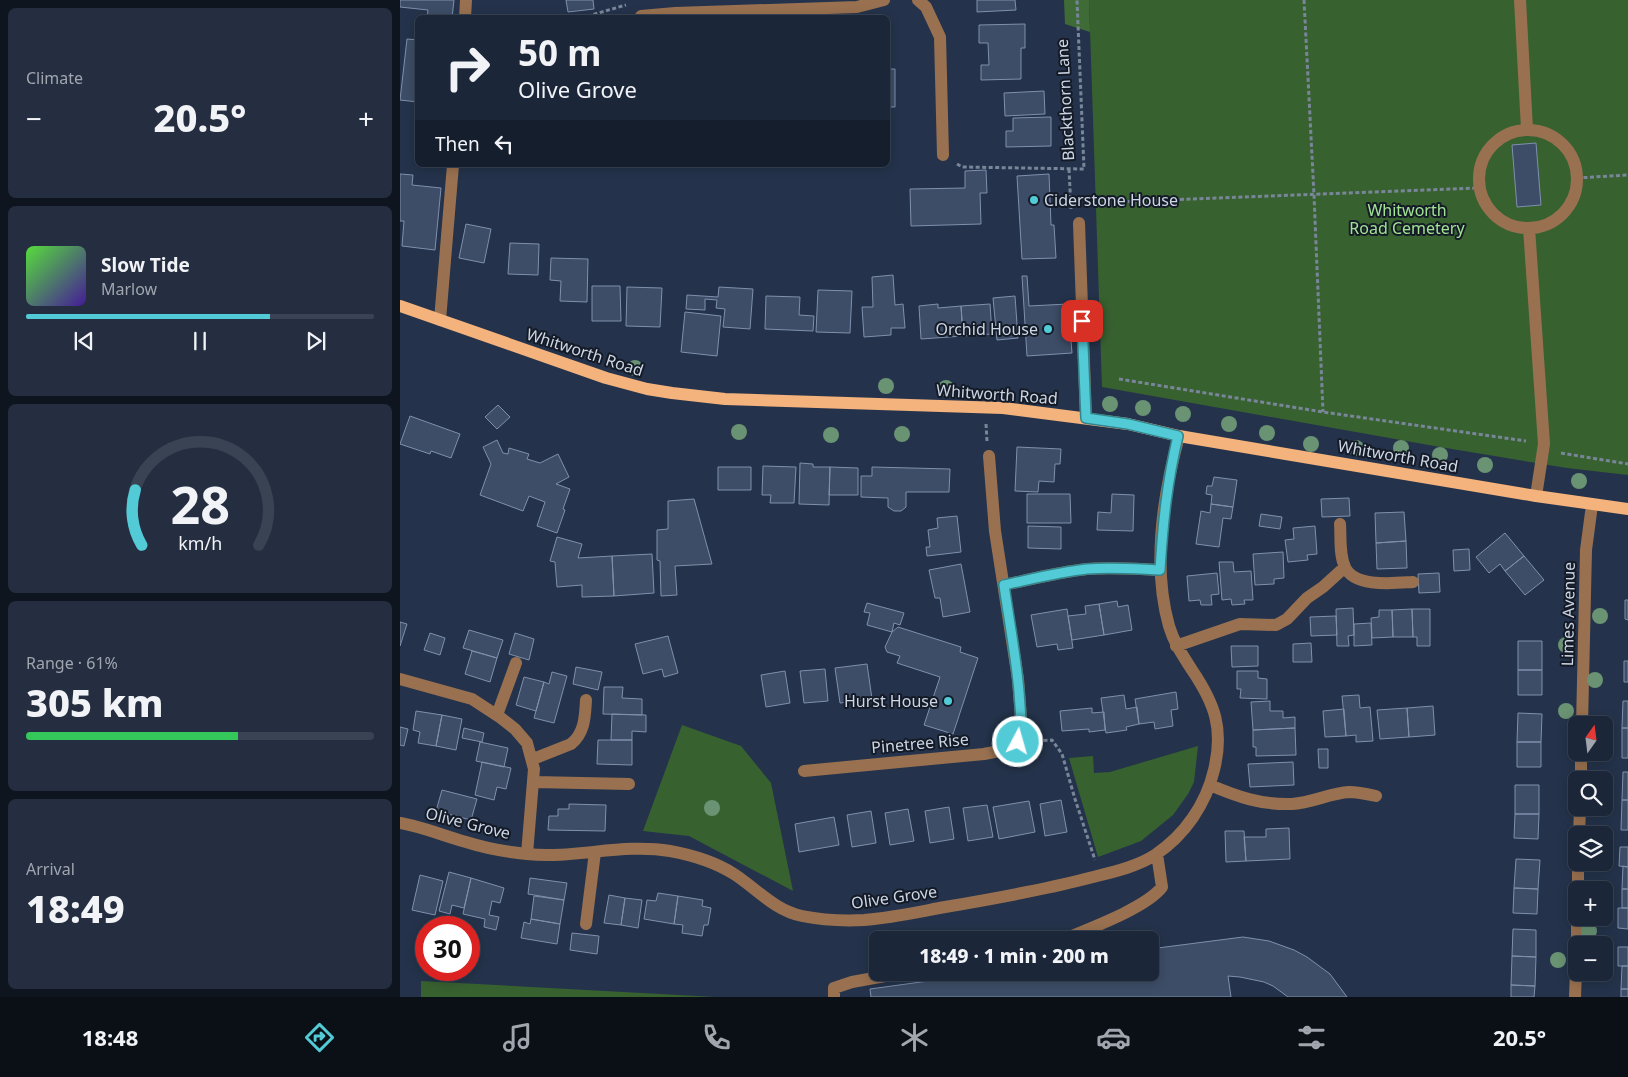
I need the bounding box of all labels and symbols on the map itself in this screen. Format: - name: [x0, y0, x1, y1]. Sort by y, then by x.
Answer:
- street label: Blackthorn Lane: [1051, 39, 1079, 161]
- place label: Ciderstone House: [1044, 189, 1178, 211]
- marker: Ciderstone House: [1028, 194, 1040, 206]
- park label: Whitworth Road Cemetery: [1349, 199, 1465, 239]
- pin: [1061, 300, 1103, 342]
- place label: Orchid House: [935, 318, 1038, 340]
- street label: Whitworth Road: [524, 323, 646, 381]
- marker: Orchid House: [1042, 323, 1054, 335]
- street label: Whitworth Road: [935, 379, 1059, 409]
- street label: Whitworth Road: [1336, 435, 1460, 477]
- street label: Limes Avenue: [1556, 562, 1580, 666]
- place label: Hurst House: [844, 690, 938, 712]
- marker: Hurst House: [942, 695, 954, 707]
- position arrow: [991, 715, 1043, 767]
- north arrow: [1568, 716, 1612, 761]
- street label: Pinetree Rise: [870, 728, 970, 758]
- street label: Olive Grove: [423, 802, 513, 844]
- street label: Olive Grove: [850, 880, 938, 914]
- speed limit sign: 30: [415, 916, 480, 981]

